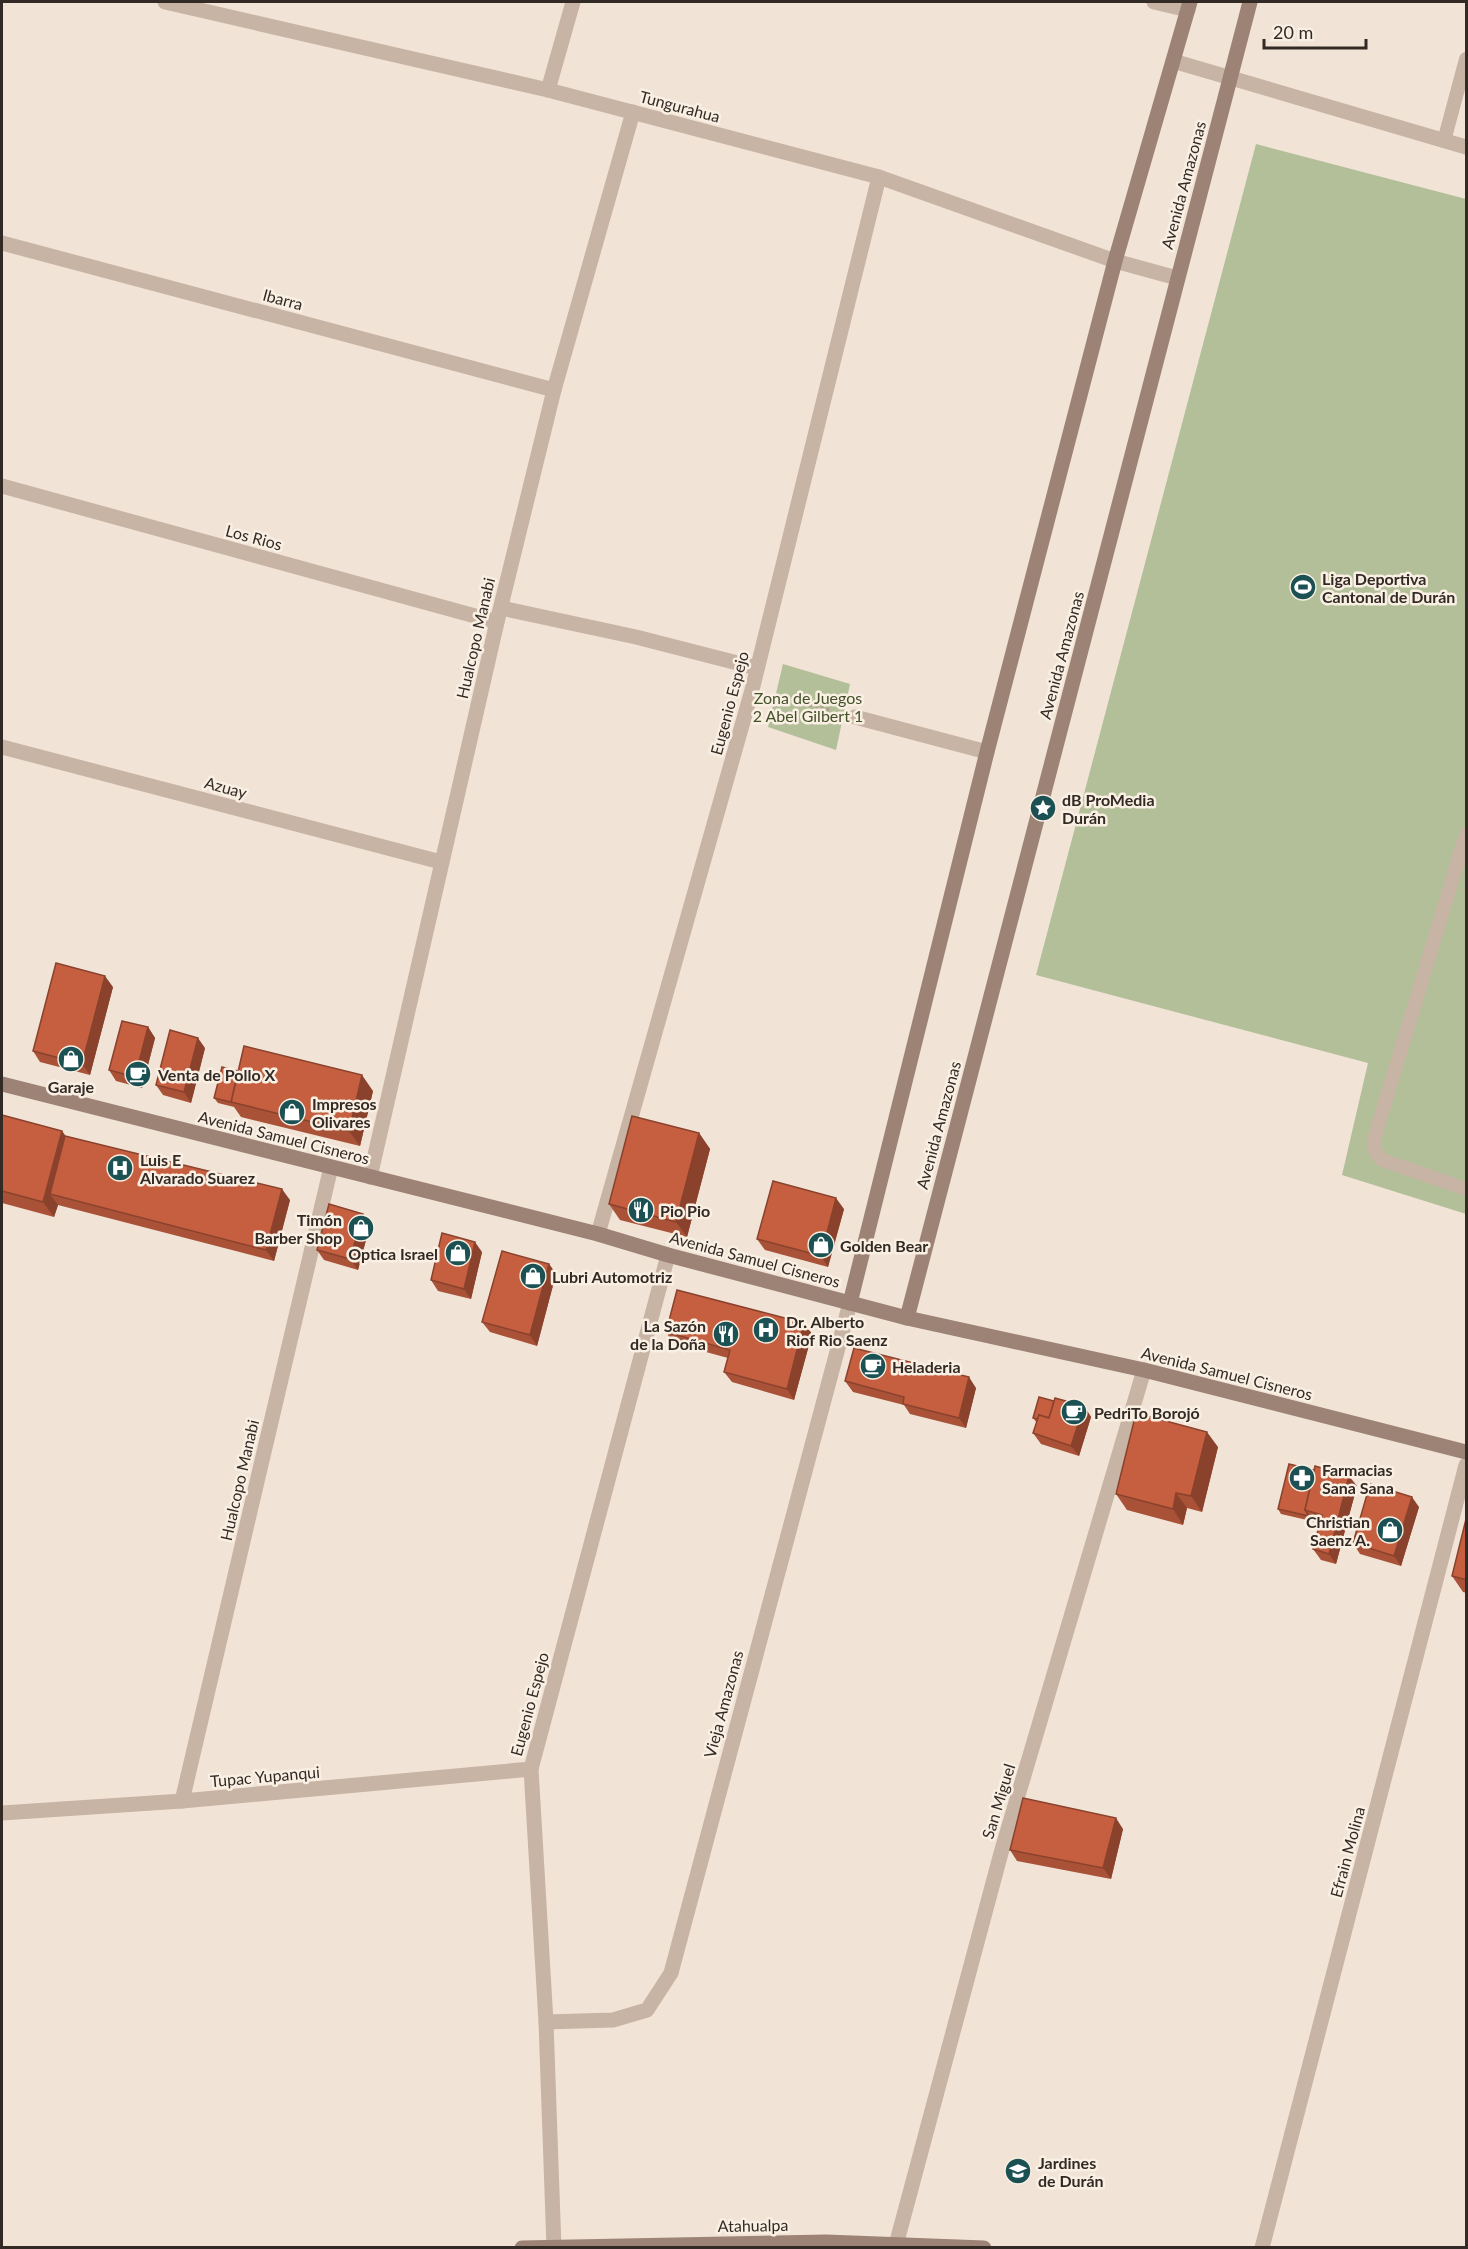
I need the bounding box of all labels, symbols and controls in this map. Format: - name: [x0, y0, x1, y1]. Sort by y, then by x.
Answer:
- scale bar: [1264, 12, 1366, 50]
- text: 20 m: [1273, 21, 1313, 43]
- street label: Tungurahua: [638, 86, 722, 126]
- street label: Avenida Amazonas: [1157, 119, 1209, 251]
- street label: Ibarra: [261, 285, 305, 313]
- street label: Los Rios: [224, 520, 284, 554]
- place label: Liga Deportiva Cantonal de Durán: [1322, 569, 1455, 606]
- sports icon: Liga Deportiva Cantonal de Durán: [1288, 572, 1318, 602]
- street label: Hualcopo Manabi: [452, 576, 498, 700]
- street label: Avenida Amazonas: [1035, 589, 1087, 721]
- street label: Eugenio Espejo: [706, 649, 752, 757]
- park label: Zona de Juegos 2 Abel Gilbert 1: [753, 688, 863, 725]
- street label: Azuay: [203, 772, 250, 802]
- place label: dB ProMedia Durán: [1062, 790, 1155, 827]
- place icon: dB ProMedia Durán: [1028, 793, 1058, 823]
- shop icon: Garaje: [56, 1044, 86, 1074]
- cafe icon: Venta de Pollo X: [123, 1059, 153, 1089]
- street label: Avenida Amazonas: [912, 1059, 964, 1191]
- place label: Venta de Pollo X: [157, 1065, 276, 1084]
- place label: Garaje: [48, 1077, 95, 1096]
- place label: Impresos Olivares: [312, 1094, 377, 1131]
- shop icon: Impresos Olivares: [277, 1097, 307, 1127]
- street label: Avenida Samuel Cisneros: [196, 1107, 372, 1167]
- place label: Luis E Alvarado Suarez: [139, 1150, 255, 1187]
- hospital icon: Luis E Alvarado Suarez: [105, 1153, 135, 1183]
- restaurant icon: Pio Pio: [626, 1195, 656, 1225]
- place label: Pio Pio: [660, 1201, 710, 1220]
- place label: Timón Barber Shop: [254, 1210, 342, 1247]
- shop icon: Timón Barber Shop: [346, 1213, 376, 1243]
- street label: Avenida Samuel Cisneros: [668, 1227, 842, 1291]
- shop icon: Golden Bear: [806, 1230, 836, 1260]
- place label: Golden Bear: [840, 1236, 928, 1255]
- shop icon: Optica Israel: [443, 1238, 473, 1268]
- place label: Optica Israel: [348, 1244, 438, 1263]
- shop icon: Lubri Automotriz: [518, 1261, 548, 1291]
- place label: Lubri Automotriz: [552, 1267, 672, 1286]
- place label: Dr. Alberto Riof Rio Saenz: [786, 1312, 888, 1349]
- hospital icon: Dr. Alberto Riof Rio Saenz: [751, 1315, 781, 1345]
- place label: La Sazón de la Doña: [630, 1316, 706, 1353]
- restaurant icon: La Sazón de la Doña: [711, 1319, 741, 1349]
- street label: Avenida Samuel Cisneros: [1139, 1343, 1315, 1403]
- cafe icon: Heladeria: [858, 1351, 888, 1381]
- place label: Heladeria: [892, 1357, 961, 1376]
- cafe icon: PedriTo Borojó: [1059, 1397, 1089, 1427]
- place label: PedriTo Borojó: [1094, 1403, 1200, 1422]
- street label: Hualcopo Manabi: [216, 1418, 262, 1542]
- place label: Farmacias Sana Sana: [1322, 1460, 1394, 1497]
- pharmacy icon: Farmacias Sana Sana: [1287, 1463, 1317, 1493]
- place label: Christian Saenz A.: [1306, 1512, 1370, 1549]
- shop icon: Christian Saenz A.: [1375, 1515, 1405, 1545]
- street label: Vieja Amazonas: [700, 1648, 746, 1760]
- street label: Eugenio Espejo: [506, 1650, 552, 1758]
- street label: San Miguel: [978, 1761, 1018, 1841]
- street label: Tupac Yupanqui: [209, 1762, 321, 1790]
- street label: Efrain Molina: [1326, 1805, 1368, 1899]
- place label: Jardines de Durán: [1038, 2153, 1104, 2190]
- school or university icon: Jardines de Durán: [1003, 2156, 1033, 2186]
- street label: Atahualpa: [718, 2215, 788, 2235]

